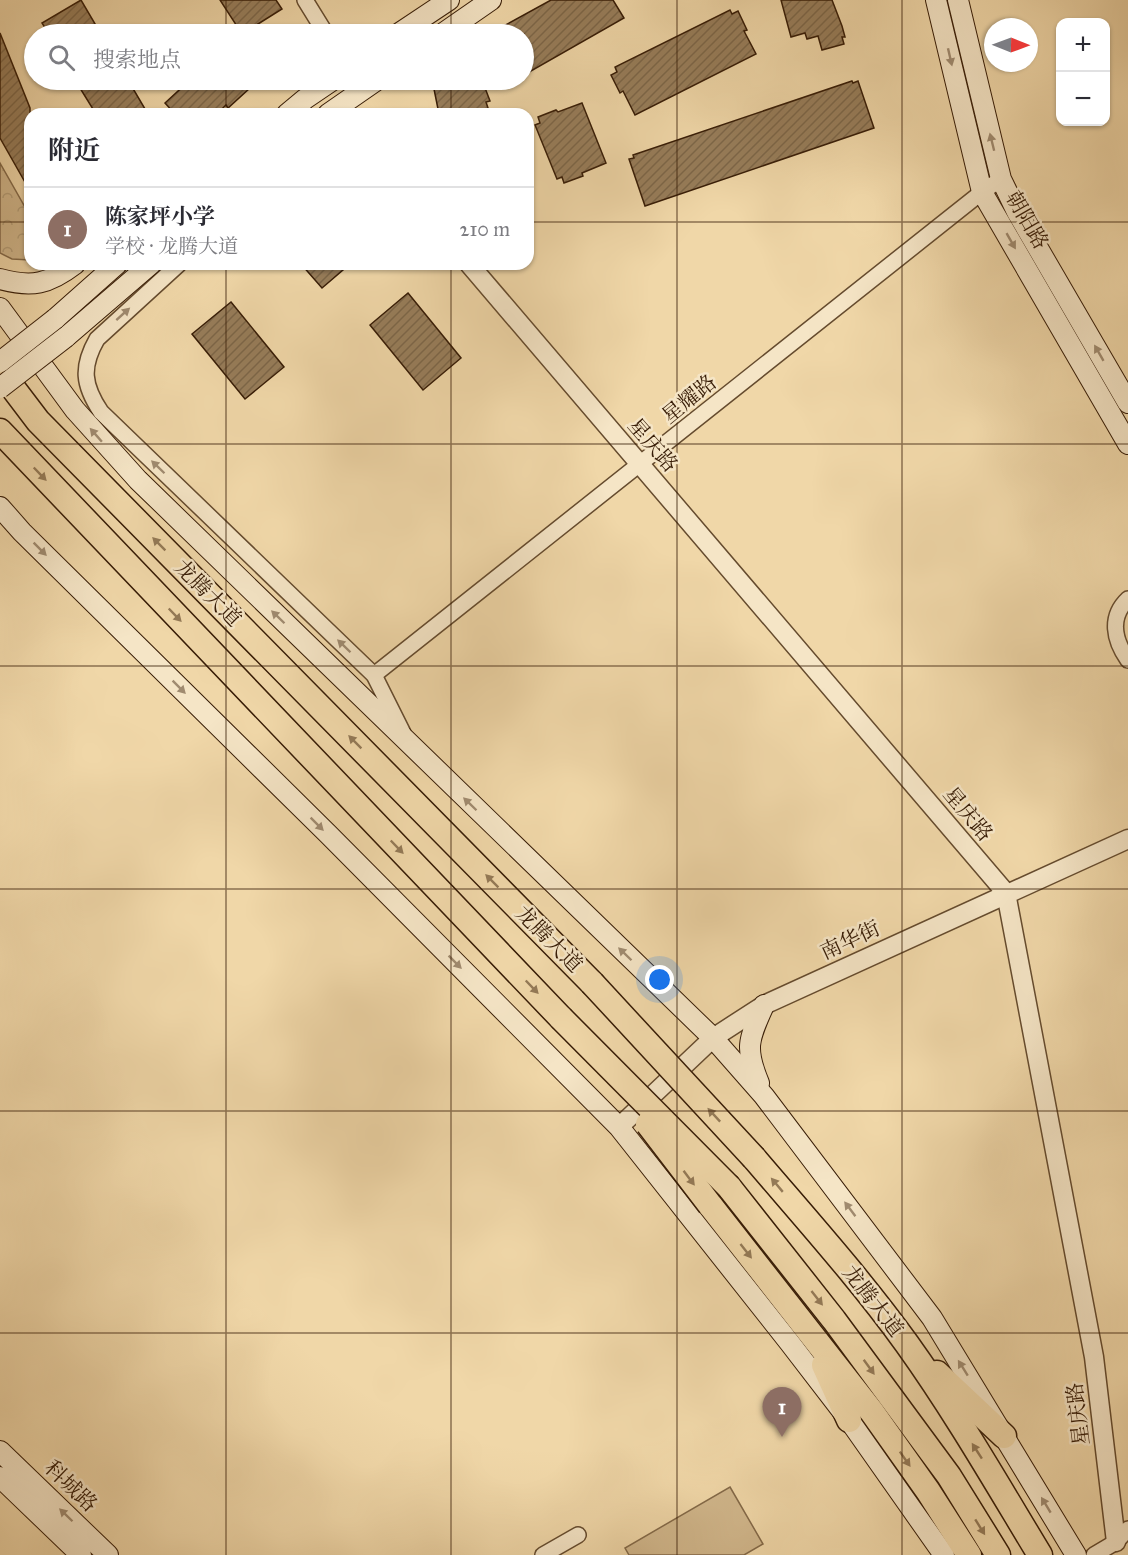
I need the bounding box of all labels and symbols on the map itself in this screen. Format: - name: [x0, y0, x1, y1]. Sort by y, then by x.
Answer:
- north arrow: [984, 18, 1038, 72]
- one-way arrow: [946, 48, 955, 67]
- one-way arrow: [987, 133, 997, 151]
- street label: 朝阳路: [1000, 186, 1054, 254]
- one-way arrow: [1005, 232, 1015, 249]
- one-way arrow: [116, 307, 131, 321]
- one-way arrow: [1093, 345, 1104, 361]
- street label: 星耀路: [656, 369, 722, 429]
- street label: 星庆路: [623, 413, 683, 477]
- one-way arrow: [89, 427, 103, 442]
- one-way arrow: [151, 460, 166, 474]
- one-way arrow: [33, 466, 46, 481]
- one-way arrow: [153, 537, 167, 551]
- one-way arrow: [33, 542, 47, 557]
- street label: 龙腾大道: [169, 554, 247, 632]
- one-way arrow: [168, 607, 182, 622]
- one-way arrow: [271, 610, 286, 624]
- one-way arrow: [337, 639, 352, 653]
- one-way arrow: [171, 679, 185, 693]
- one-way arrow: [348, 735, 362, 750]
- street label: 星庆路: [938, 782, 998, 846]
- one-way arrow: [463, 797, 478, 811]
- one-way arrow: [310, 816, 324, 830]
- one-way arrow: [390, 839, 404, 854]
- one-way arrow: [485, 874, 499, 889]
- street label: 龙腾大道: [510, 900, 588, 978]
- street label: 南华街: [816, 915, 884, 965]
- one-way arrow: [618, 947, 633, 961]
- one-way arrow: [448, 954, 462, 969]
- your location: [645, 965, 674, 994]
- one-way arrow: [525, 980, 539, 995]
- one-way arrow: [708, 1108, 721, 1123]
- one-way arrow: [683, 1170, 696, 1186]
- one-way arrow: [771, 1178, 784, 1193]
- one-way arrow: [844, 1202, 856, 1217]
- one-way arrow: [740, 1244, 752, 1259]
- street label: 龙腾大道: [837, 1260, 909, 1342]
- one-way arrow: [811, 1290, 824, 1306]
- one-way arrow: [863, 1358, 875, 1374]
- one-way arrow: [957, 1360, 968, 1376]
- street label: 星庆路: [1061, 1381, 1095, 1447]
- pin: 1: [762, 1388, 802, 1437]
- one-way arrow: [972, 1443, 983, 1459]
- one-way arrow: [899, 1451, 911, 1467]
- street label: 科城路: [39, 1455, 103, 1517]
- one-way arrow: [1040, 1497, 1051, 1513]
- one-way arrow: [59, 1508, 73, 1522]
- one-way arrow: [975, 1518, 986, 1535]

